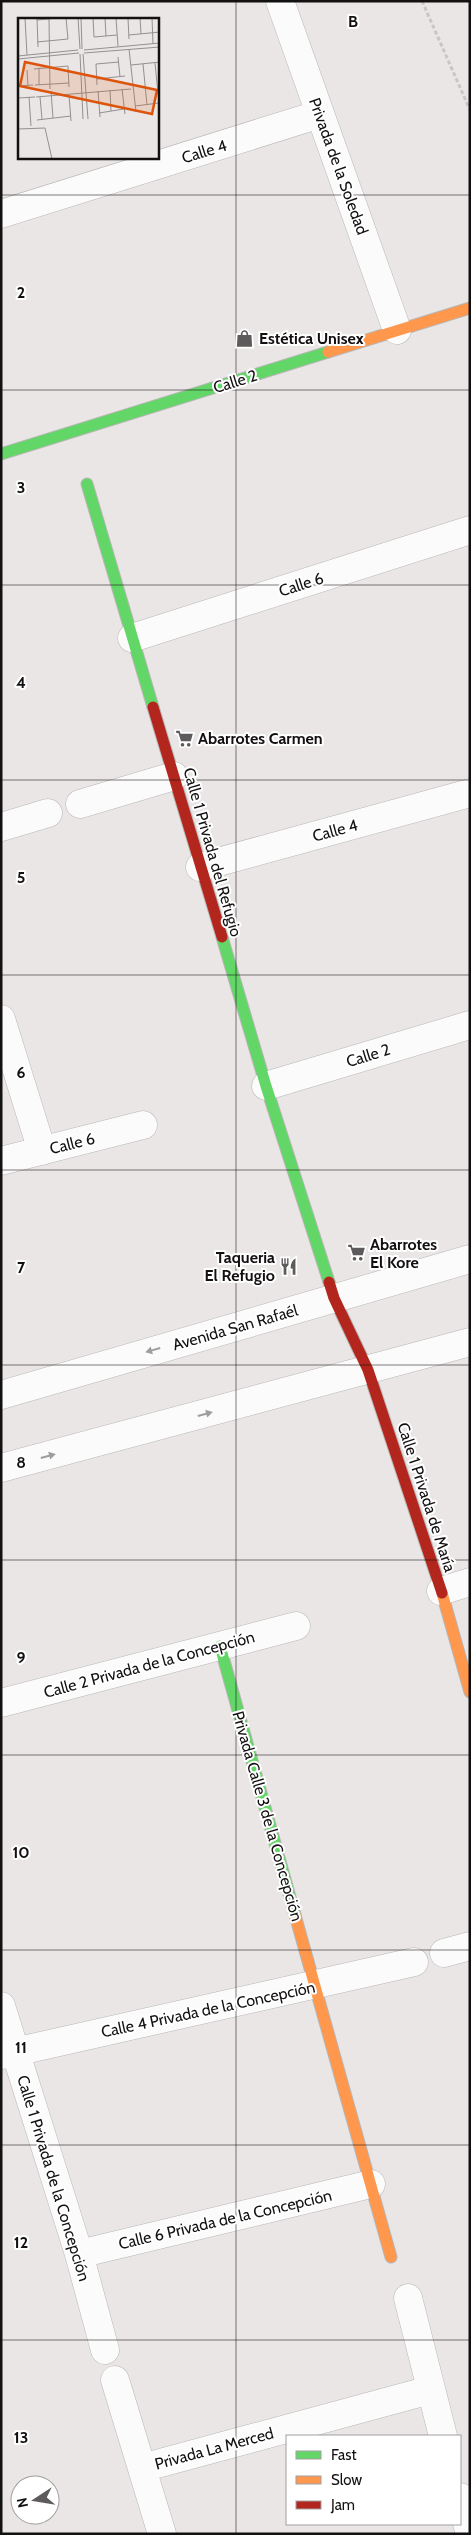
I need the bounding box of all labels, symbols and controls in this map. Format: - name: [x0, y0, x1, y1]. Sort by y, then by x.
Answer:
- text: B: [348, 12, 358, 31]
- inset map: [18, 18, 159, 159]
- street label: Privada de la Soledad: [305, 95, 372, 237]
- street label: Calle 4: [179, 136, 229, 167]
- text: 2: [17, 283, 25, 302]
- shop icon: Estética Unisex: [235, 328, 255, 348]
- place label: Estética Unisex: [259, 329, 364, 348]
- street label: Calle 2: [211, 366, 260, 397]
- text: 3: [17, 478, 25, 497]
- street label: Calle 6: [276, 568, 326, 601]
- text: 4: [16, 673, 26, 692]
- supermarket icon: Abarrotes Carmen: [174, 728, 194, 748]
- place label: Abarrotes Carmen: [198, 729, 323, 748]
- street label: Calle 1 Privada del Refugio: [179, 765, 246, 939]
- street label: Calle 4: [310, 815, 360, 846]
- text: 5: [17, 868, 25, 887]
- street label: Calle 2: [344, 1040, 393, 1071]
- text: 6: [17, 1063, 26, 1082]
- street label: Calle 6: [48, 1129, 97, 1158]
- place label: Abarrotes El Kore: [370, 1235, 437, 1272]
- supermarket icon: Abarrotes El Kore: [346, 1243, 366, 1263]
- place label: Taqueria El Refugio: [205, 1248, 275, 1285]
- restaurant icon: Taqueria El Refugio: [279, 1256, 299, 1276]
- text: 7: [17, 1258, 26, 1277]
- street label: Avenida San Rafaél: [170, 1300, 300, 1354]
- one-way arrow: [145, 1347, 160, 1355]
- one-way arrow: [198, 1409, 213, 1417]
- street label: Calle 1 Privada de María: [393, 1420, 460, 1575]
- one-way arrow: [41, 1451, 56, 1459]
- text: 8: [16, 1453, 26, 1472]
- street label: Calle 2 Privada de la Concepción: [42, 1627, 257, 1702]
- text: 9: [17, 1648, 26, 1667]
- street label: Privada Calle 3 de la Concepción: [228, 1709, 307, 1924]
- text: 10: [12, 1843, 30, 1862]
- street label: Calle 4 Privada de la Concepción: [99, 1977, 317, 2041]
- text: 11: [15, 2038, 27, 2057]
- street label: Calle 1 Privada de la Concepción: [13, 2073, 94, 2284]
- street label: Calle 6 Privada de la Concepción: [117, 2186, 334, 2253]
- text: 12: [14, 2233, 28, 2252]
- street label: Privada La Merced: [153, 2423, 276, 2474]
- text: 13: [14, 2428, 28, 2447]
- legend: [286, 2435, 461, 2525]
- text: Fast: [331, 2446, 356, 2464]
- text: Slow: [331, 2471, 362, 2489]
- north arrow: [10, 2475, 60, 2525]
- text: N: [12, 2496, 32, 2509]
- text: Jam: [330, 2496, 355, 2514]

